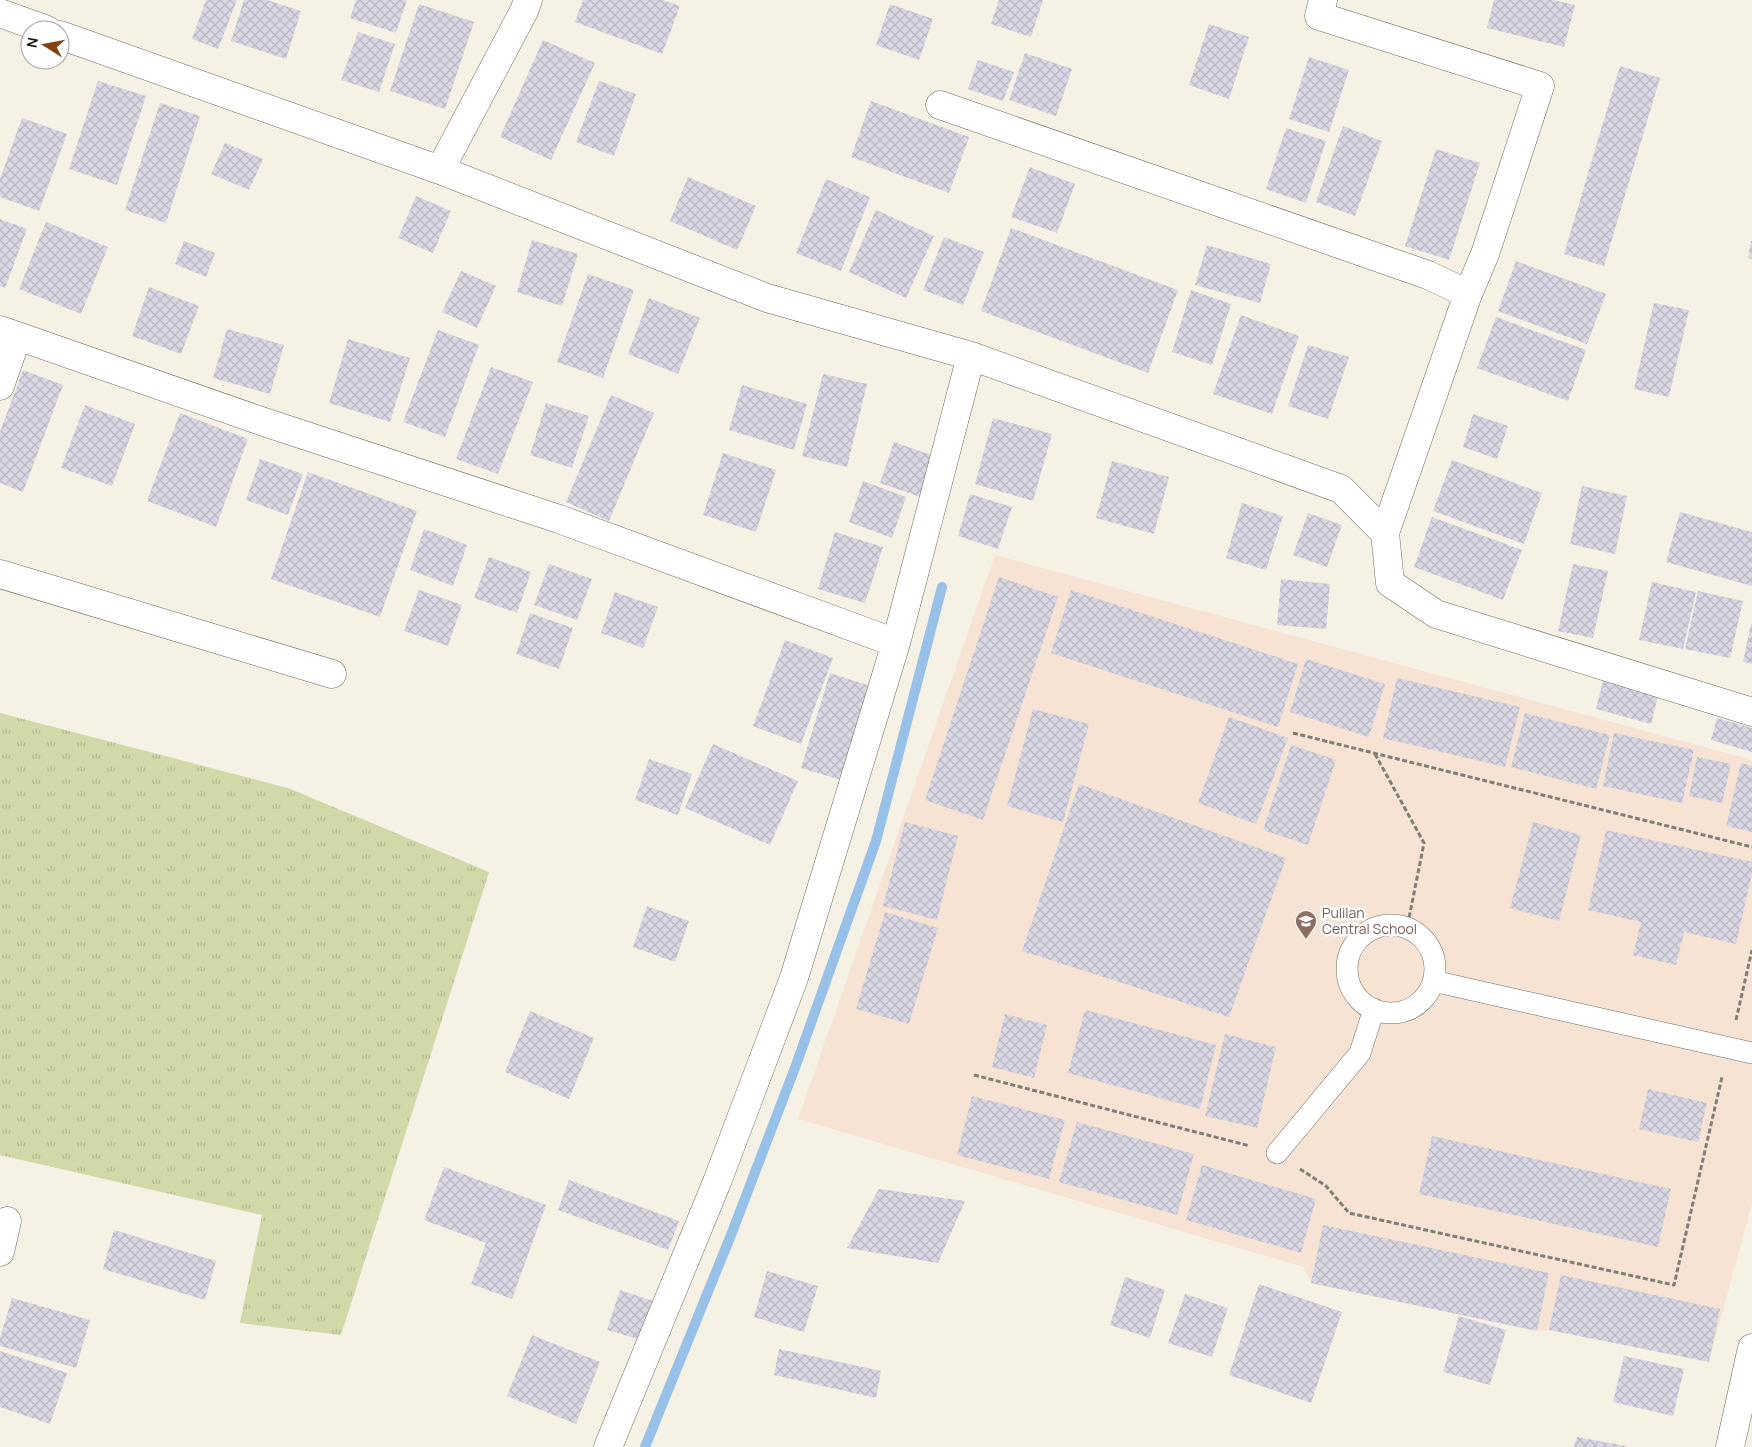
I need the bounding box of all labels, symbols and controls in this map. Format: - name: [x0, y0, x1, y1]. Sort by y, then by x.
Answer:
- north arrow: [20, 20, 70, 70]
- text: N: [21, 36, 42, 49]
- place label: Pulilan Central School: [1322, 903, 1417, 938]
- school or university icon: Pulilan Central School: [1294, 909, 1318, 940]

